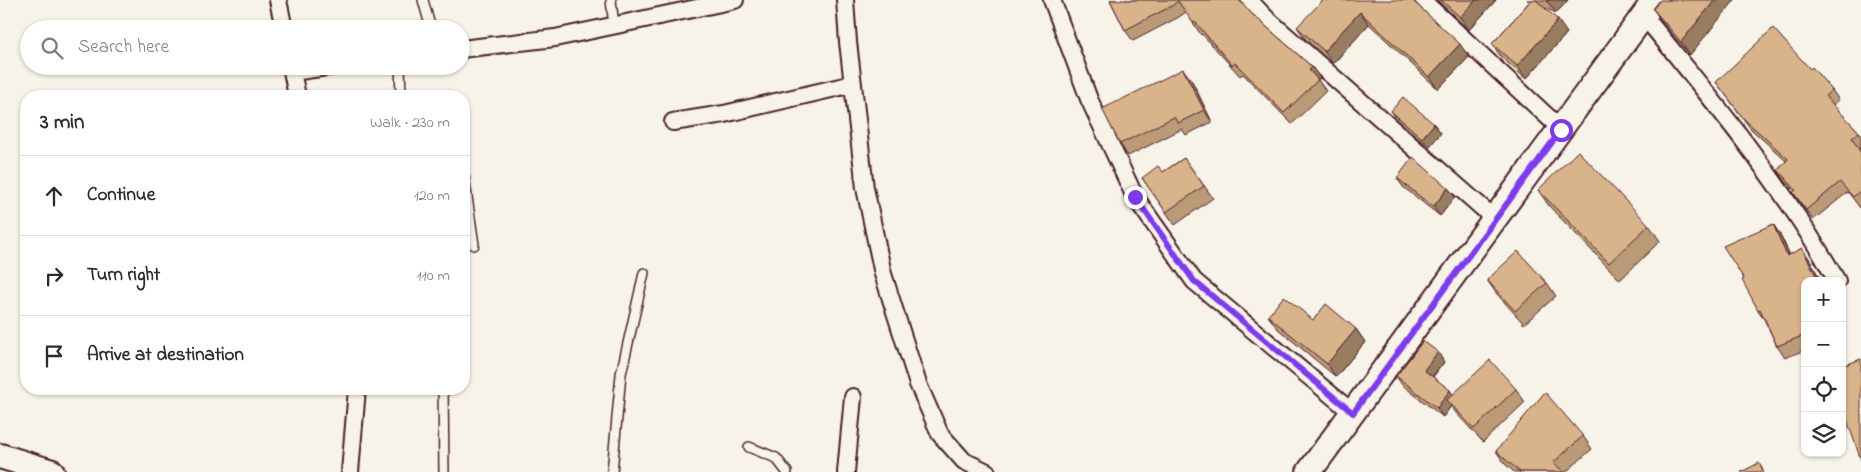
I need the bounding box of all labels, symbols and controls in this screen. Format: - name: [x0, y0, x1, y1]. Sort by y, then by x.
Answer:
- search box: [20, 20, 470, 75]
- icon: search: [38, 34, 66, 62]
- text: Search here: [78, 34, 169, 61]
- text: 3 min: [40, 108, 84, 138]
- text: Walk · 230 m: [370, 111, 450, 135]
- route start: [1550, 119, 1573, 142]
- icon: ahead: [40, 182, 68, 210]
- text: Continue: [87, 182, 155, 209]
- text: 120 m: [414, 184, 450, 208]
- route end: [1124, 186, 1147, 209]
- icon: right: [40, 262, 68, 290]
- text: Turn right: [87, 262, 160, 289]
- text: 110 m: [416, 264, 450, 288]
- map controls: [1801, 277, 1846, 457]
- button: +: [1801, 277, 1846, 322]
- button: −: [1801, 322, 1846, 367]
- icon: arrive: [40, 342, 68, 370]
- text: Arrive at destination: [87, 342, 244, 369]
- button: locate: [1801, 367, 1846, 412]
- button: layers: [1801, 412, 1846, 457]

